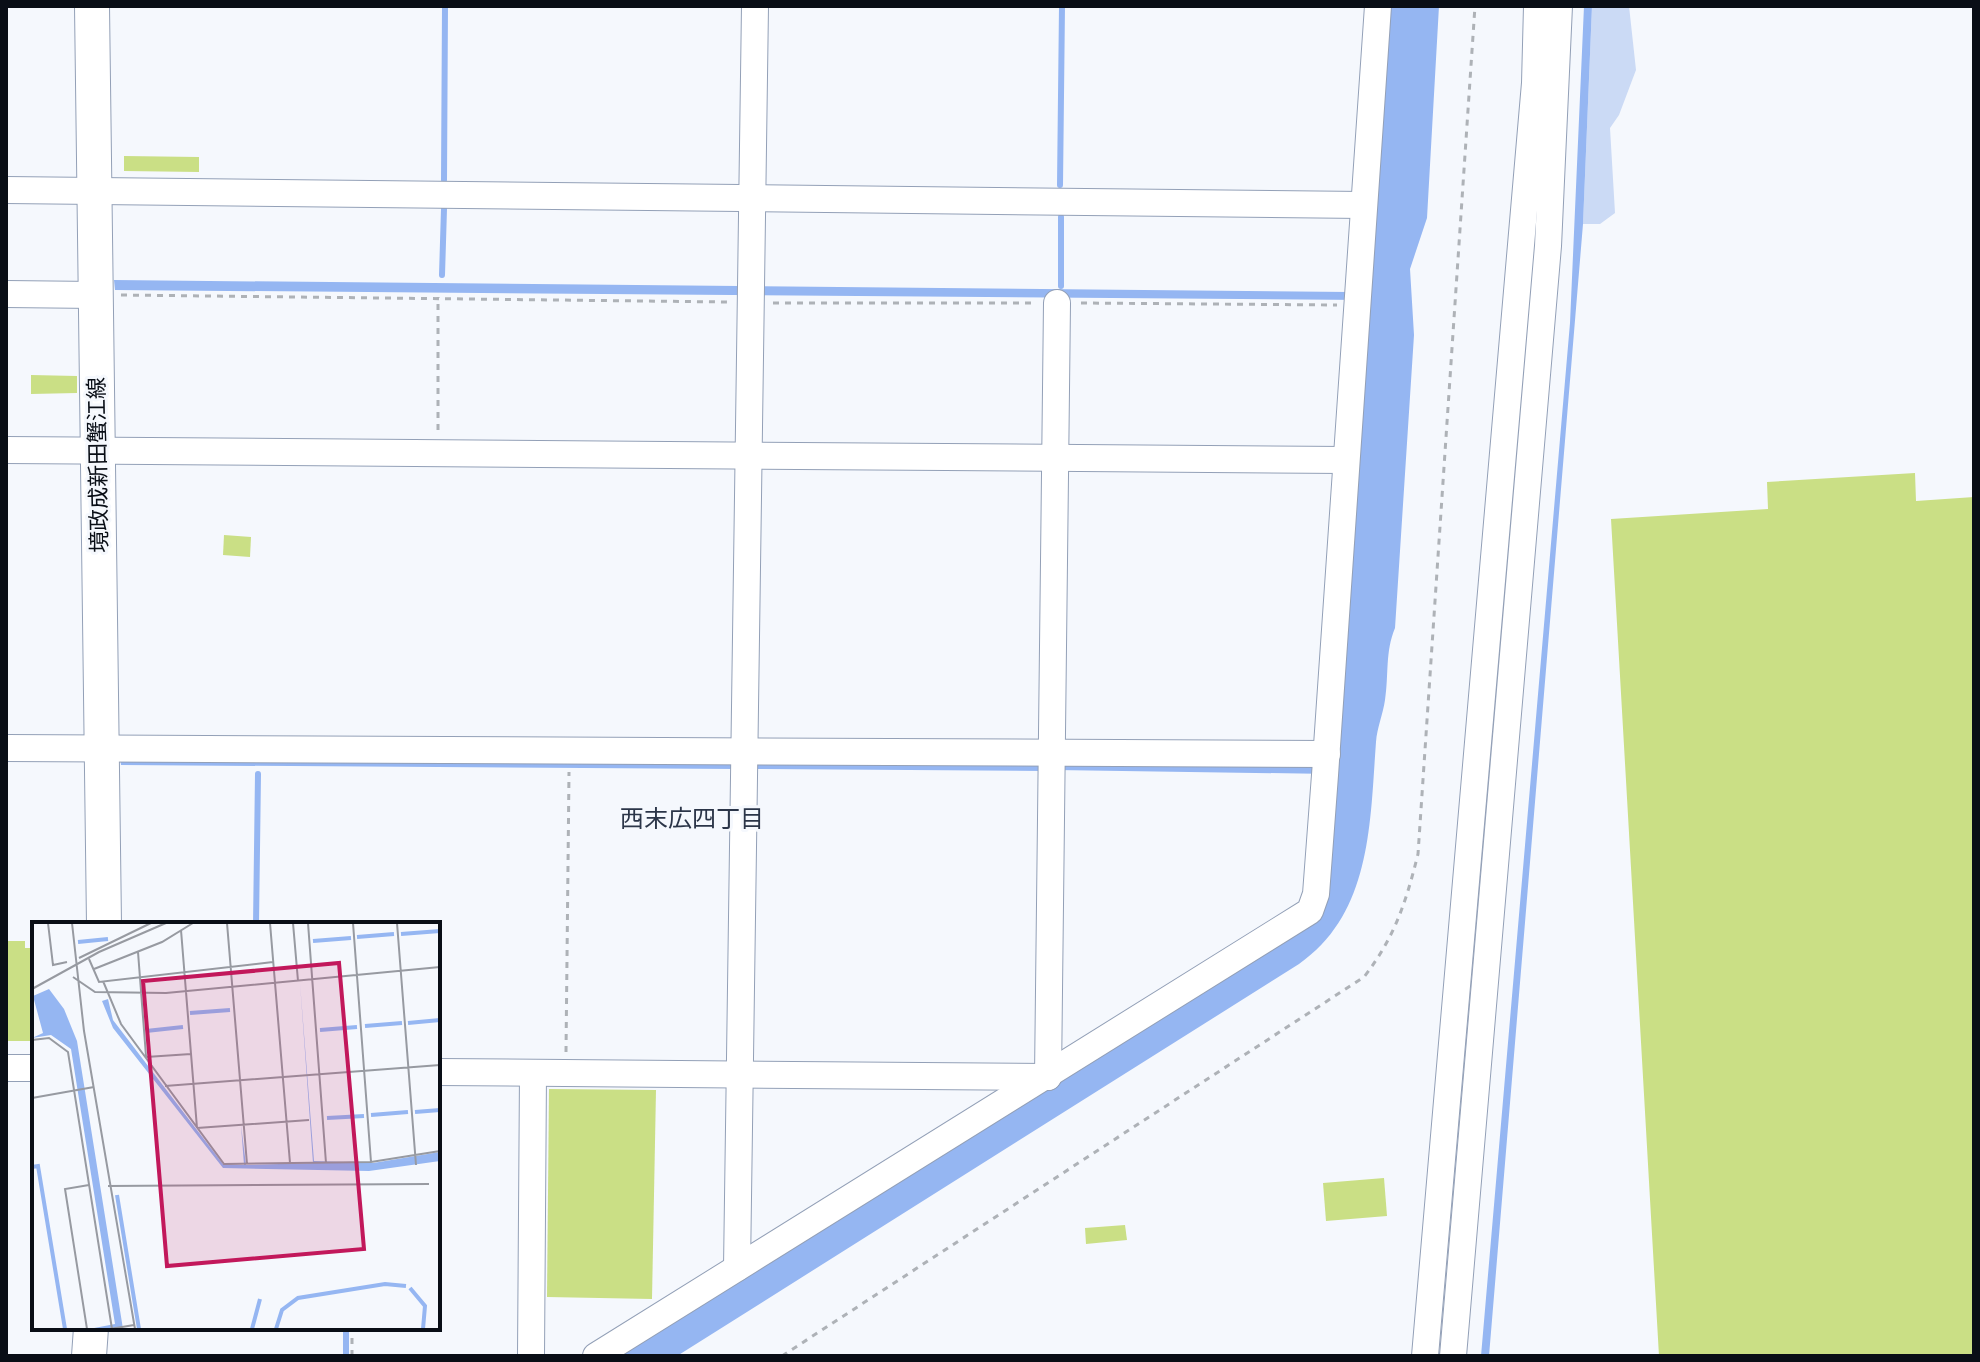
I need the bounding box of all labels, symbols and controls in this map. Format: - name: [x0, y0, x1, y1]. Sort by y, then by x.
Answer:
- street label: 境政成新田蟹江線: [83, 377, 113, 553]
- district label: 西末広四丁目: [620, 805, 764, 833]
- inset map: [32, 922, 440, 1330]

